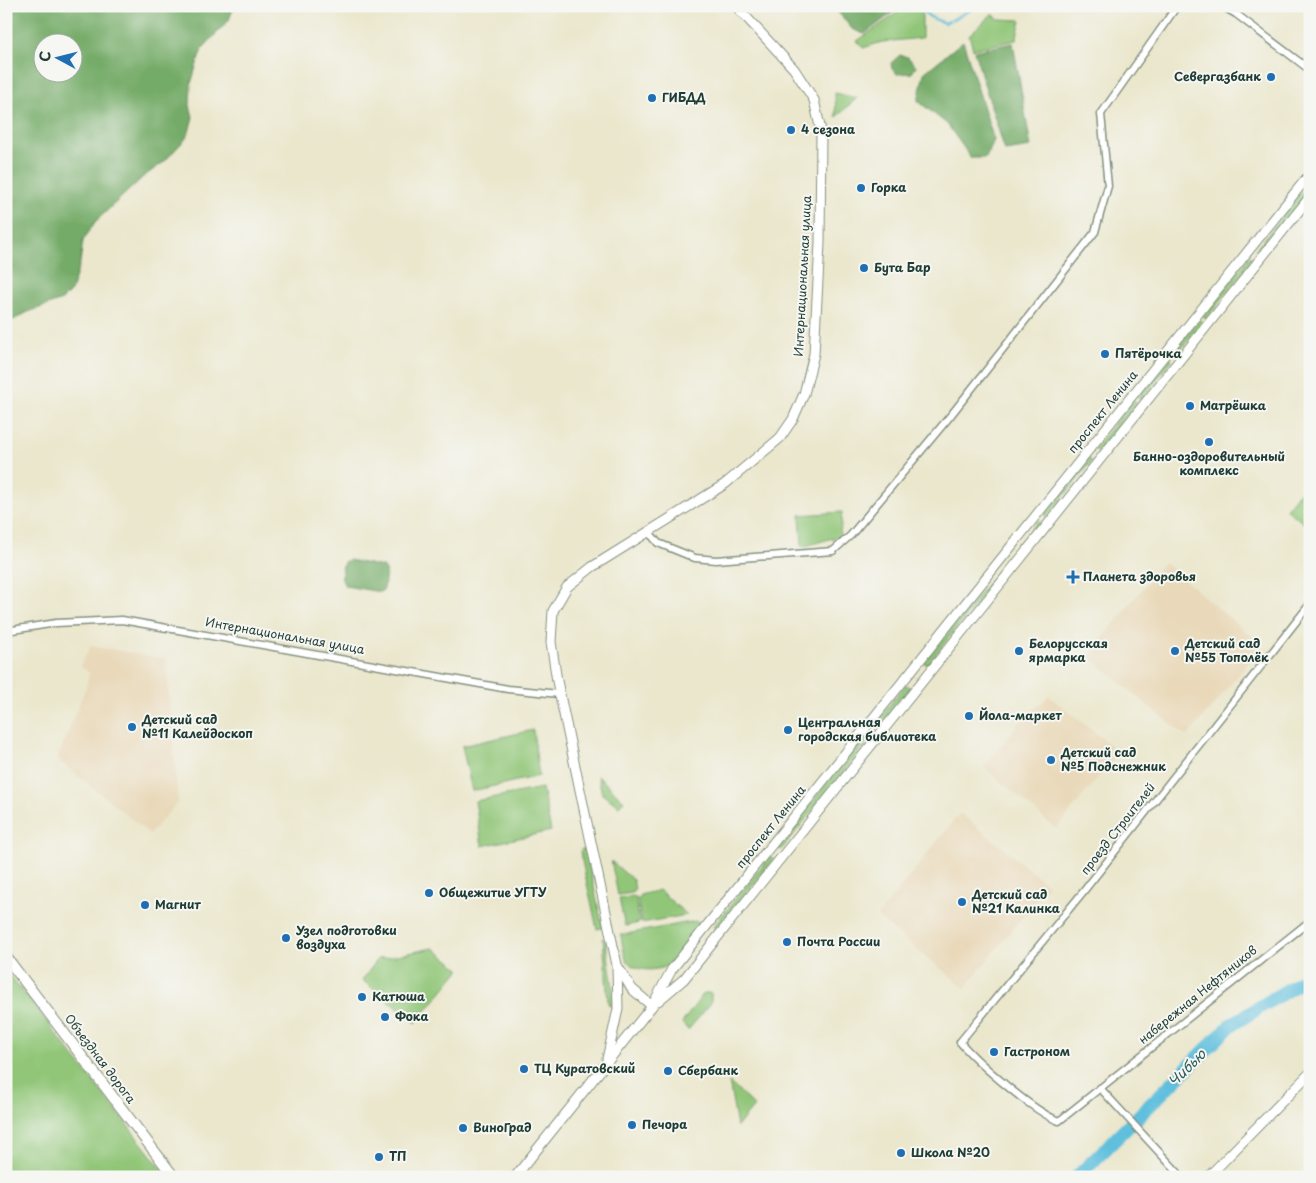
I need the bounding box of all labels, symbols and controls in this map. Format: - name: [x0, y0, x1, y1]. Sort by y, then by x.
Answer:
- north arrow: [32, 32, 82, 82]
- text: С: [34, 50, 56, 63]
- place label: Севергазбанк: [1174, 67, 1261, 85]
- marker: Севергазбанк: [1265, 71, 1277, 83]
- place label: ГИБДД: [662, 88, 706, 106]
- marker: ГИБДД: [646, 92, 658, 104]
- place label: 4 сезона: [801, 120, 855, 138]
- marker: 4 сезона: [785, 124, 797, 136]
- place label: Горка: [871, 178, 906, 196]
- marker: Горка: [855, 182, 867, 194]
- street label: Интернациональная улица: [789, 194, 815, 357]
- place label: Бута Бар: [874, 258, 931, 276]
- marker: Бута Бар: [858, 262, 870, 274]
- place label: Пятёрочка: [1115, 344, 1182, 362]
- marker: Пятёрочка: [1099, 348, 1111, 360]
- street label: проспект Ленина: [1063, 366, 1142, 457]
- place label: Матрёшка: [1200, 396, 1267, 414]
- marker: Матрёшка: [1184, 400, 1196, 412]
- marker: Банно-оздоровительный комплекс: [1203, 436, 1215, 448]
- place label: Банно-оздоровительный комплекс: [1133, 447, 1285, 479]
- place label: Планета здоровья: [1083, 567, 1196, 585]
- marker: Планета здоровья: [1067, 571, 1079, 583]
- street label: Интернациональная улица: [204, 612, 367, 658]
- place label: Белорусская ярмарка: [1029, 634, 1108, 666]
- place label: Детский сад №55 Тополёк: [1184, 634, 1269, 666]
- marker: Белорусская ярмарка: [1013, 645, 1025, 657]
- marker: Детский сад №55 Тополёк: [1169, 645, 1181, 657]
- place label: Йола-маркет: [979, 706, 1062, 724]
- place label: Детский сад №11 Калейдоскоп: [141, 710, 253, 742]
- marker: Йола-маркет: [963, 710, 975, 722]
- place label: Центральная городская библиотека: [798, 713, 936, 745]
- marker: Детский сад №11 Калейдоскоп: [126, 721, 138, 733]
- marker: Центральная городская библиотека: [782, 724, 794, 736]
- place label: Детский сад №5 Подснежник: [1060, 743, 1166, 775]
- marker: Детский сад №5 Подснежник: [1045, 754, 1057, 766]
- street label: проезд Строителей: [1076, 779, 1159, 878]
- street label: проспект Ленина: [731, 781, 810, 872]
- place label: Общежитие УГТУ: [439, 883, 547, 901]
- place label: Детский сад №21 Калинка: [971, 885, 1060, 917]
- marker: Общежитие УГТУ: [423, 887, 435, 899]
- place label: Магнит: [155, 895, 201, 913]
- marker: Детский сад №21 Калинка: [956, 896, 968, 908]
- marker: Магнит: [139, 899, 151, 911]
- place label: Узел подготовки воздуха: [295, 921, 397, 953]
- marker: Узел подготовки воздуха: [280, 932, 292, 944]
- place label: Почта России: [797, 932, 880, 950]
- marker: Почта России: [781, 936, 793, 948]
- street label: набережная Нефтяников: [1134, 941, 1260, 1048]
- place label: Катюша: [372, 987, 426, 1005]
- marker: Катюша: [356, 991, 368, 1003]
- place label: Фока: [395, 1007, 429, 1025]
- street label: Объездная дорога: [61, 1010, 141, 1107]
- marker: Фока: [379, 1011, 391, 1023]
- place label: Гастроном: [1004, 1042, 1070, 1060]
- water label: Чибью: [1163, 1043, 1211, 1091]
- marker: Гастроном: [988, 1046, 1000, 1058]
- place label: ТЦ Куратовский: [534, 1059, 635, 1077]
- place label: Сбербанк: [678, 1061, 739, 1079]
- marker: ТЦ Куратовский: [518, 1063, 530, 1075]
- marker: Сбербанк: [662, 1065, 674, 1077]
- place label: Печора: [642, 1115, 687, 1133]
- place label: ВиноГрад: [473, 1118, 532, 1136]
- marker: Печора: [626, 1119, 638, 1131]
- marker: ВиноГрад: [457, 1122, 469, 1134]
- place label: Школа №20: [911, 1143, 990, 1161]
- place label: ТП: [389, 1147, 407, 1165]
- marker: Школа №20: [895, 1147, 907, 1159]
- marker: ТП: [373, 1151, 385, 1163]

